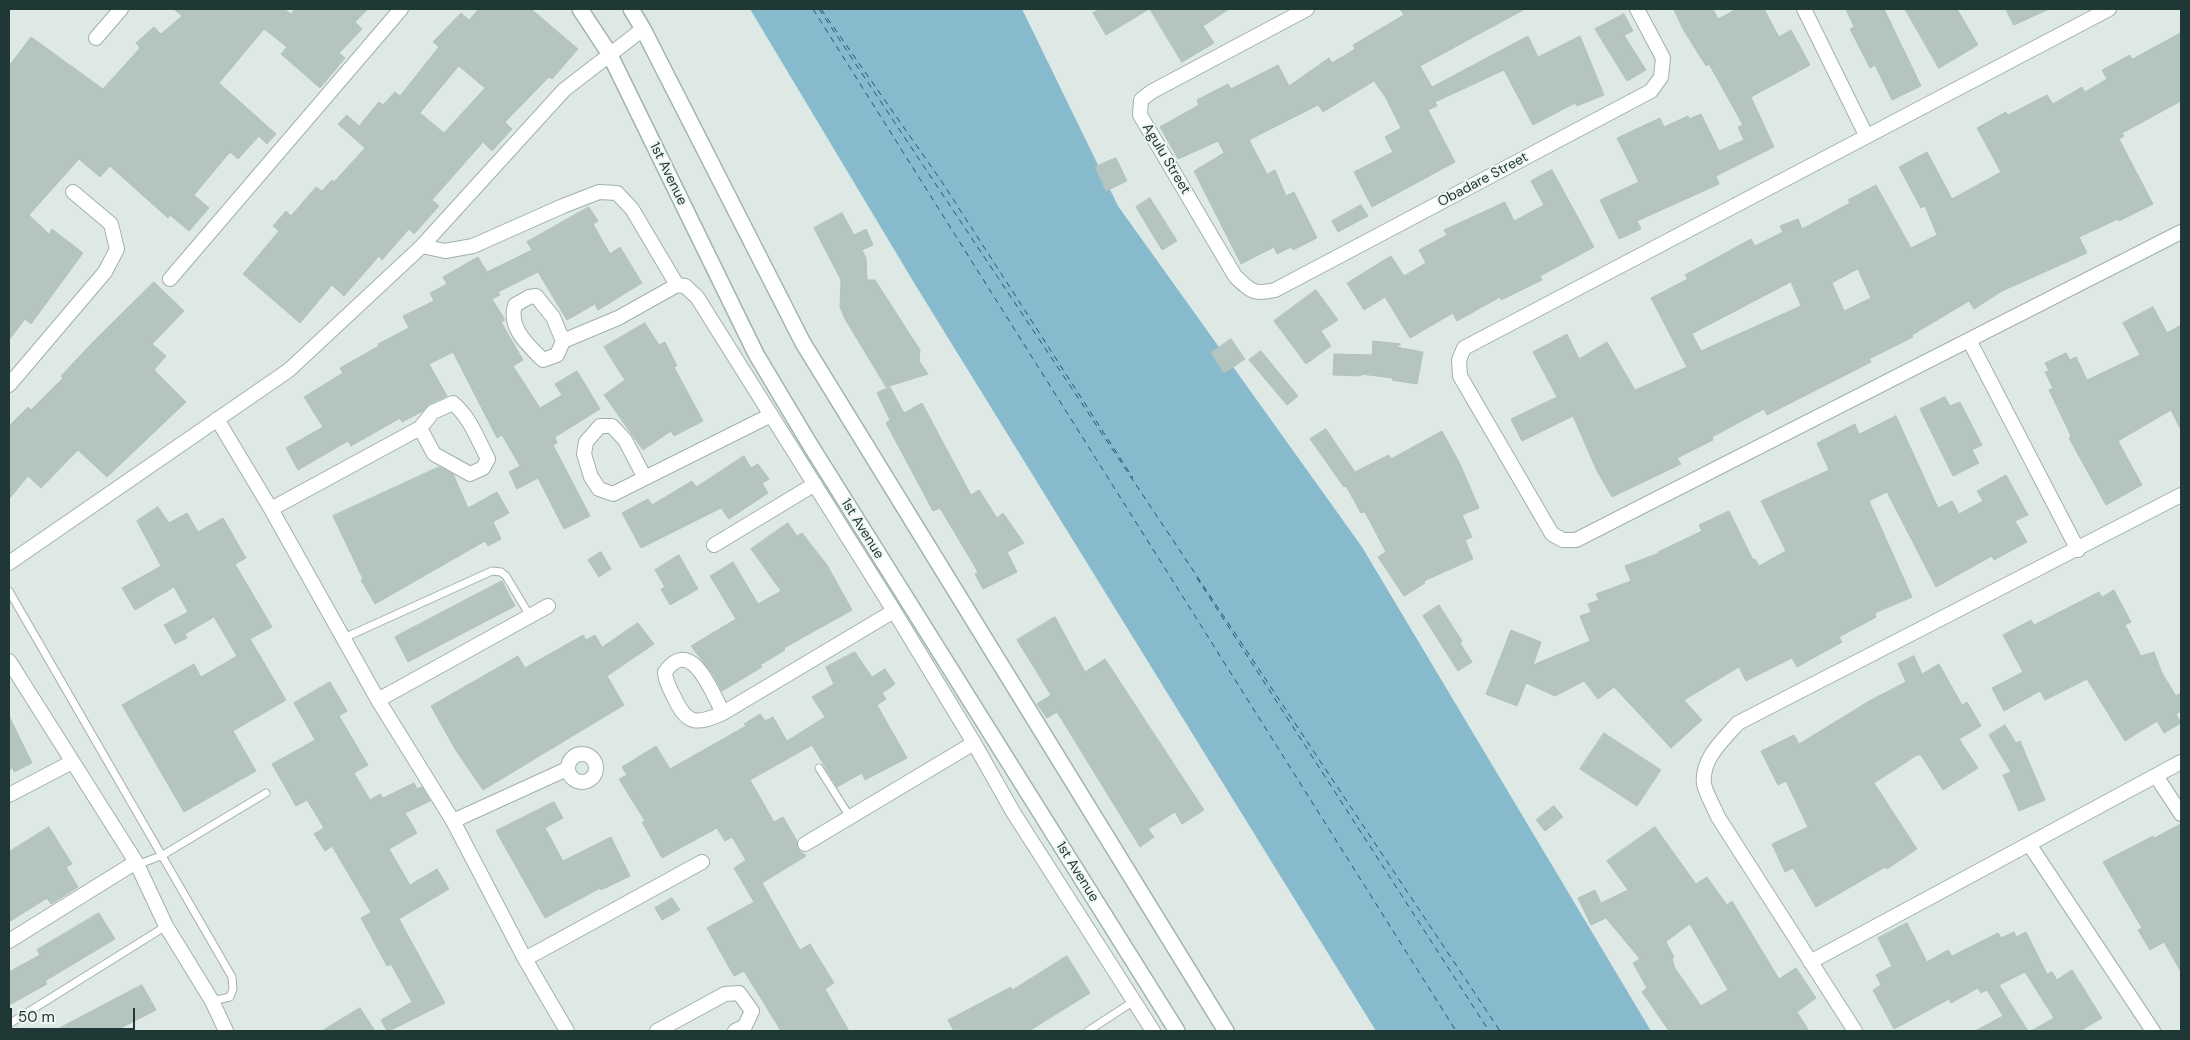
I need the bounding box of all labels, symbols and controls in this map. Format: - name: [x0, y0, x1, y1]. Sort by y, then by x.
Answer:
- street label: Agulu Street: [1138, 121, 1194, 197]
- street label: 1st Avenue: [646, 140, 690, 208]
- street label: Obadare Street: [1435, 149, 1531, 211]
- street label: 1st Avenue: [837, 496, 887, 562]
- street label: 1st Avenue: [1052, 839, 1102, 905]
- scale bar: [12, 998, 138, 1030]
- text: 50 m: [18, 1007, 55, 1027]

